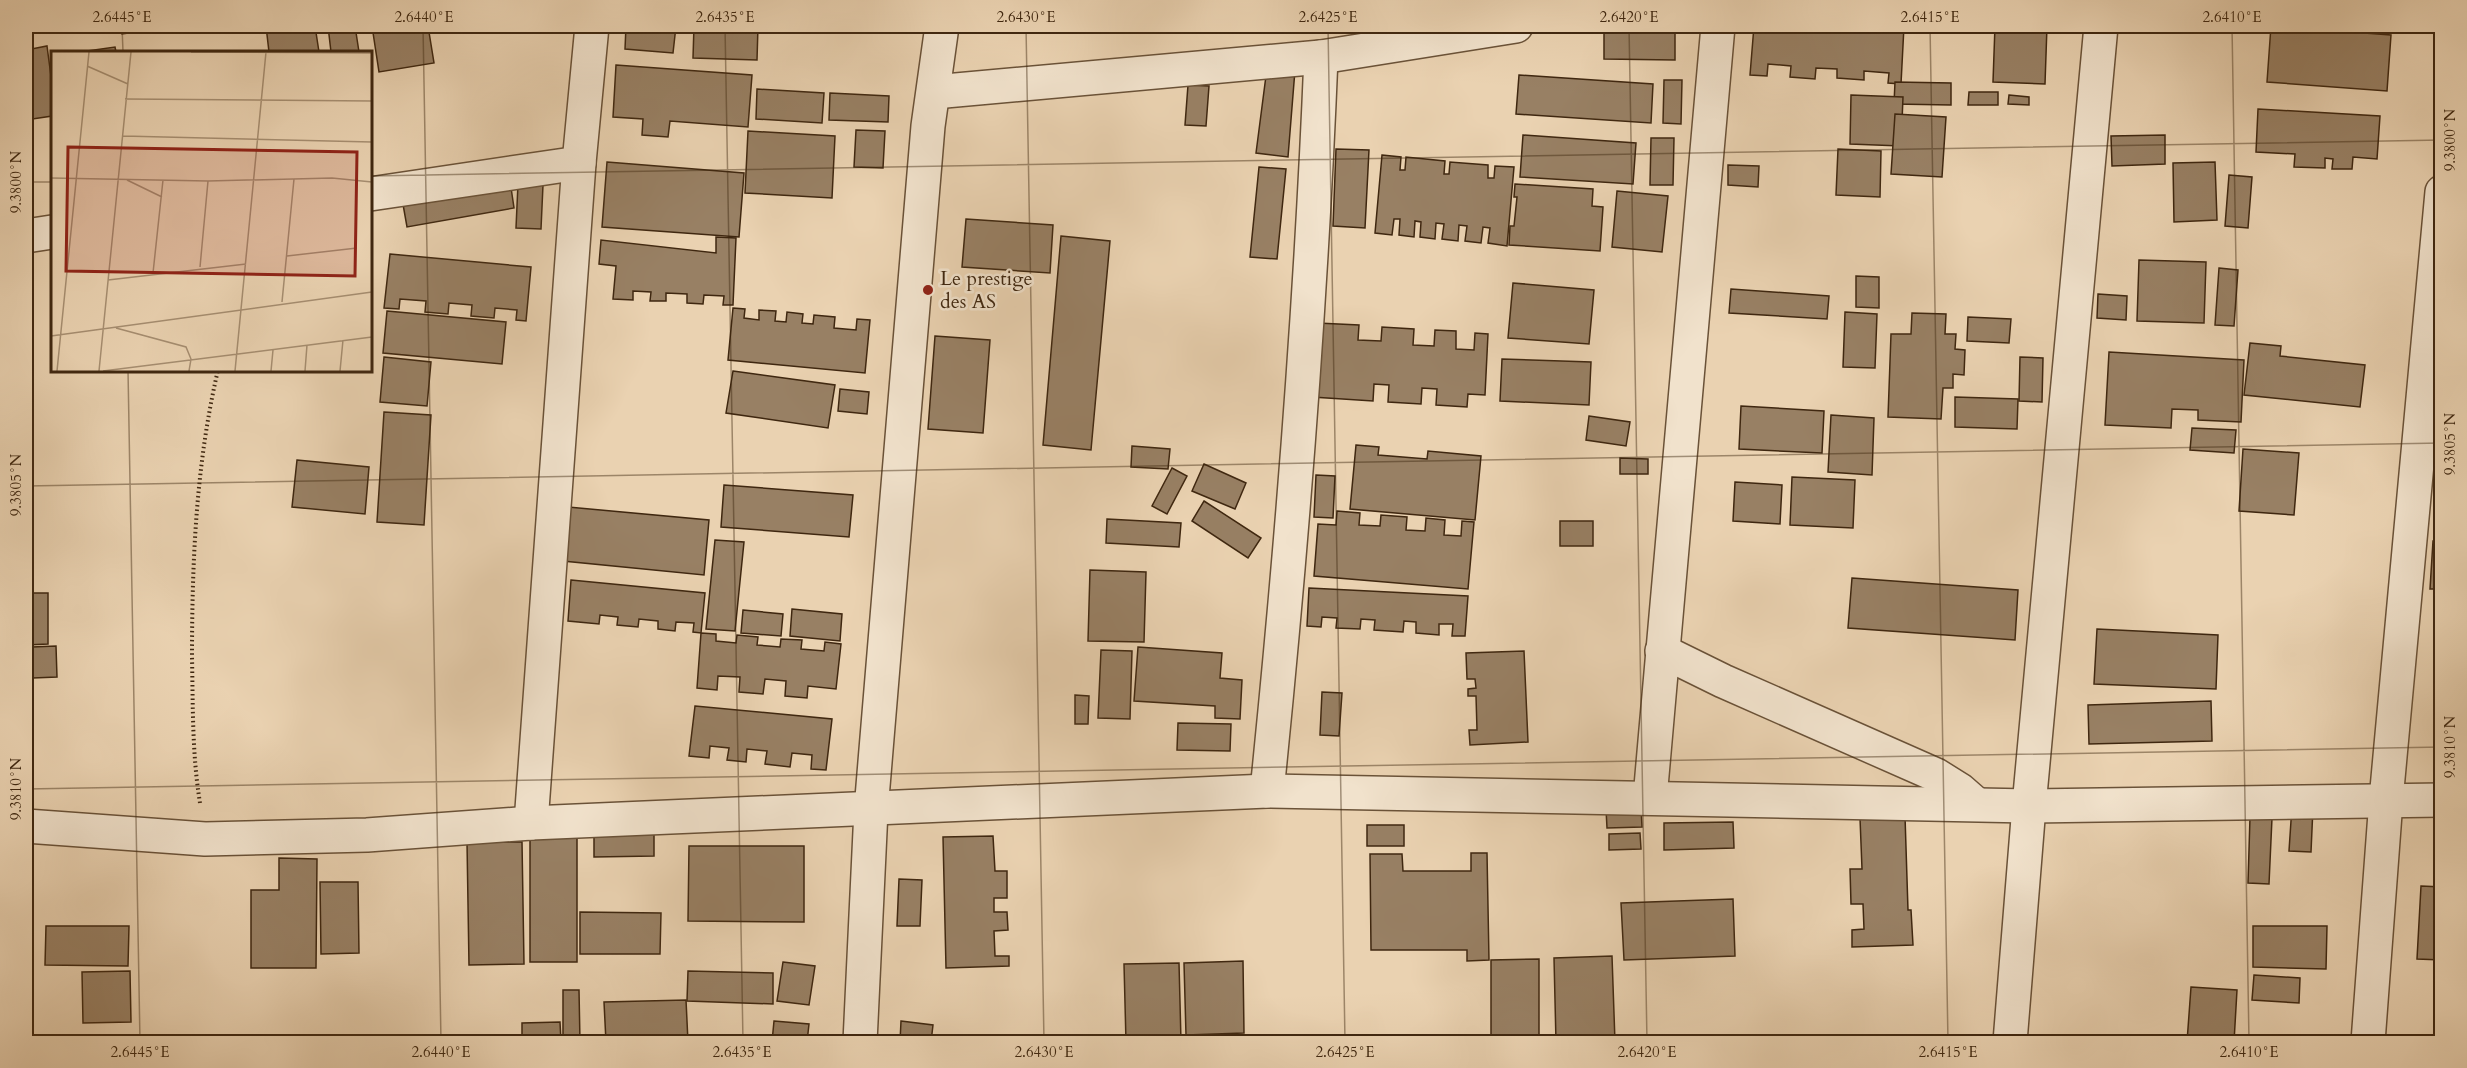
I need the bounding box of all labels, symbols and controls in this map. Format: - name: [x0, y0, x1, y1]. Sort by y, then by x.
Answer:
- text: 2.6445°E: [92, 7, 152, 27]
- text: 2.6440°E: [394, 7, 454, 27]
- text: 2.6435°E: [695, 7, 755, 27]
- text: 2.6430°E: [996, 7, 1056, 27]
- text: 2.6425°E: [1298, 7, 1358, 27]
- text: 2.6420°E: [1599, 7, 1659, 27]
- text: 2.6415°E: [1900, 7, 1960, 27]
- text: 2.6410°E: [2202, 7, 2262, 27]
- inset map: [51, 51, 372, 372]
- text: 9.3800°N: [2440, 108, 2460, 171]
- text: 9.3800°N: [6, 150, 26, 213]
- place label: Le prestige des AS: [940, 265, 1033, 315]
- marker: Le prestige des AS: [921, 283, 935, 297]
- text: 9.3805°N: [2440, 412, 2460, 475]
- text: 9.3805°N: [6, 453, 26, 516]
- text: 9.3810°N: [2440, 715, 2460, 778]
- text: 9.3810°N: [6, 757, 26, 820]
- text: 2.6445°E: [110, 1042, 170, 1062]
- text: 2.6440°E: [411, 1042, 471, 1062]
- text: 2.6435°E: [712, 1042, 772, 1062]
- text: 2.6430°E: [1014, 1042, 1074, 1062]
- text: 2.6425°E: [1315, 1042, 1375, 1062]
- text: 2.6420°E: [1617, 1042, 1677, 1062]
- text: 2.6415°E: [1918, 1042, 1978, 1062]
- text: 2.6410°E: [2219, 1042, 2279, 1062]

